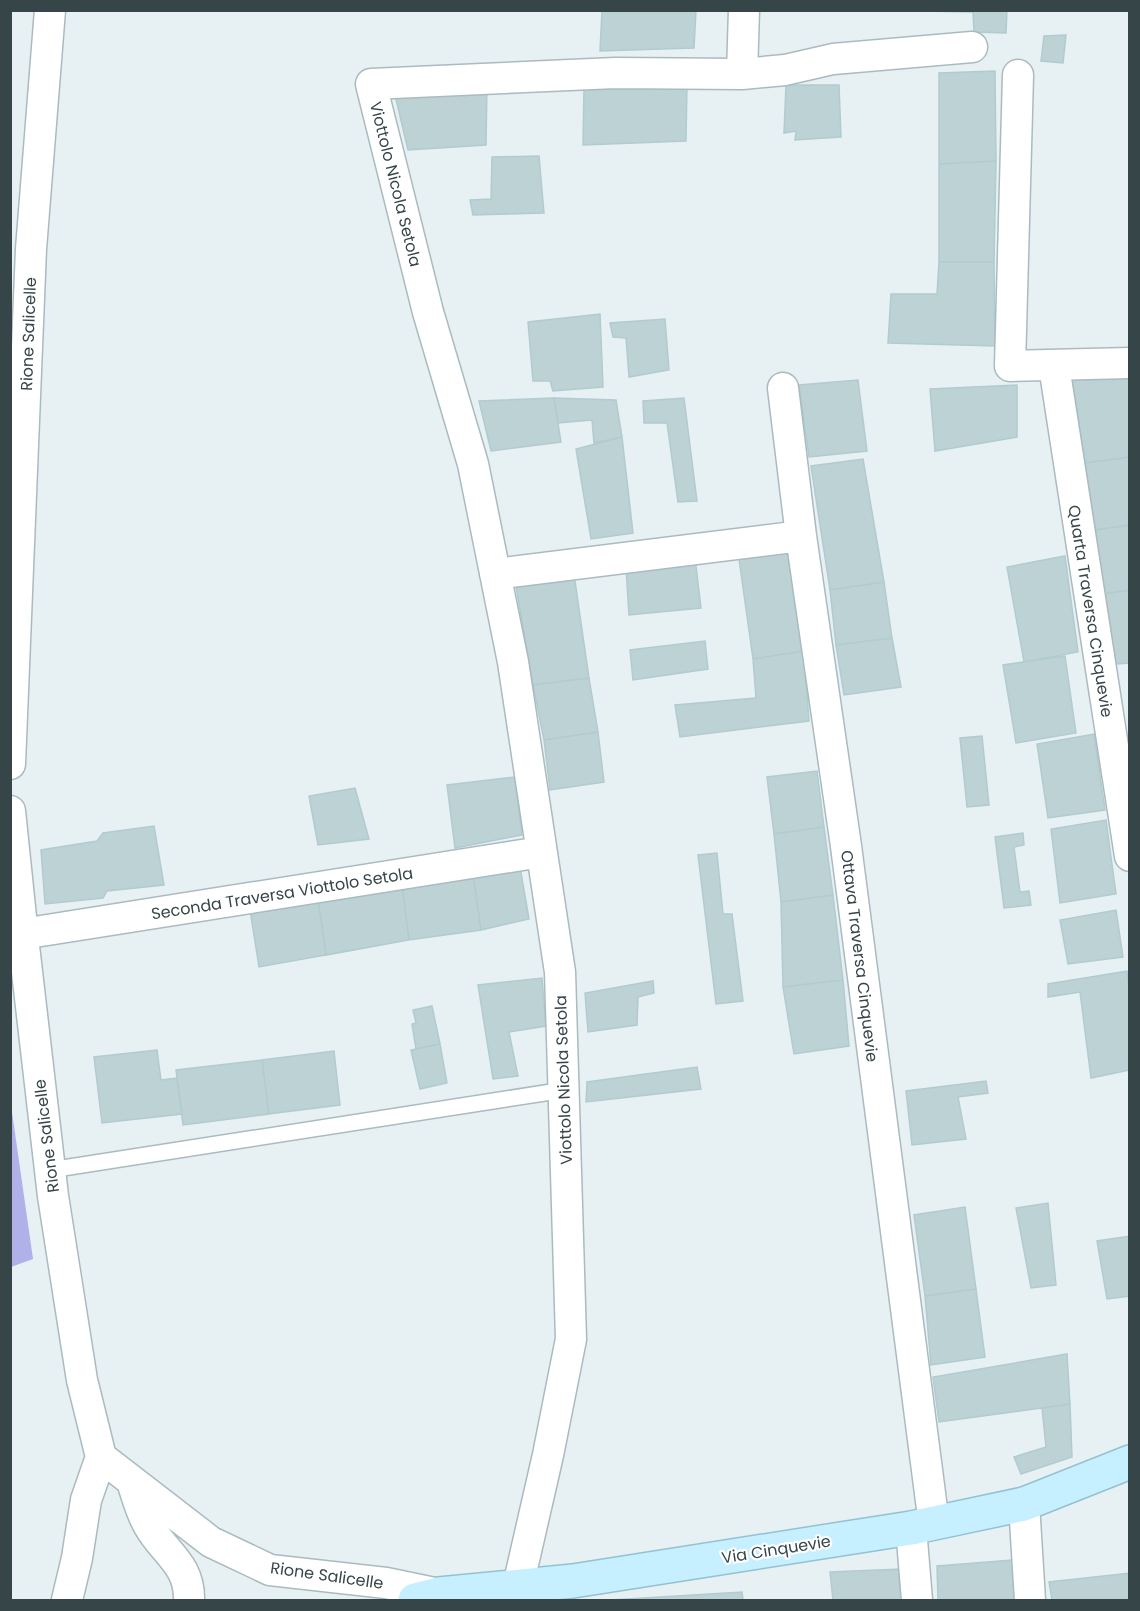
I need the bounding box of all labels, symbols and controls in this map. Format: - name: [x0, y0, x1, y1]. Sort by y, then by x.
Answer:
- street label: Viottolo Nicola Setola: [364, 99, 427, 269]
- street label: Rione Salicelle: [15, 277, 42, 391]
- street label: Quarta Traversa Cinquevie: [1062, 503, 1119, 719]
- street label: Ottava Traversa Cinquevie: [835, 849, 884, 1063]
- street label: Seconda Traversa Viottolo Setola: [150, 861, 415, 926]
- street label: Viottolo Nicola Setola: [549, 995, 578, 1165]
- street label: Rione Salicelle: [28, 1078, 65, 1194]
- street label: Via Cinquevie: [720, 1530, 832, 1569]
- street label: Rione Salicelle: [269, 1556, 385, 1595]

